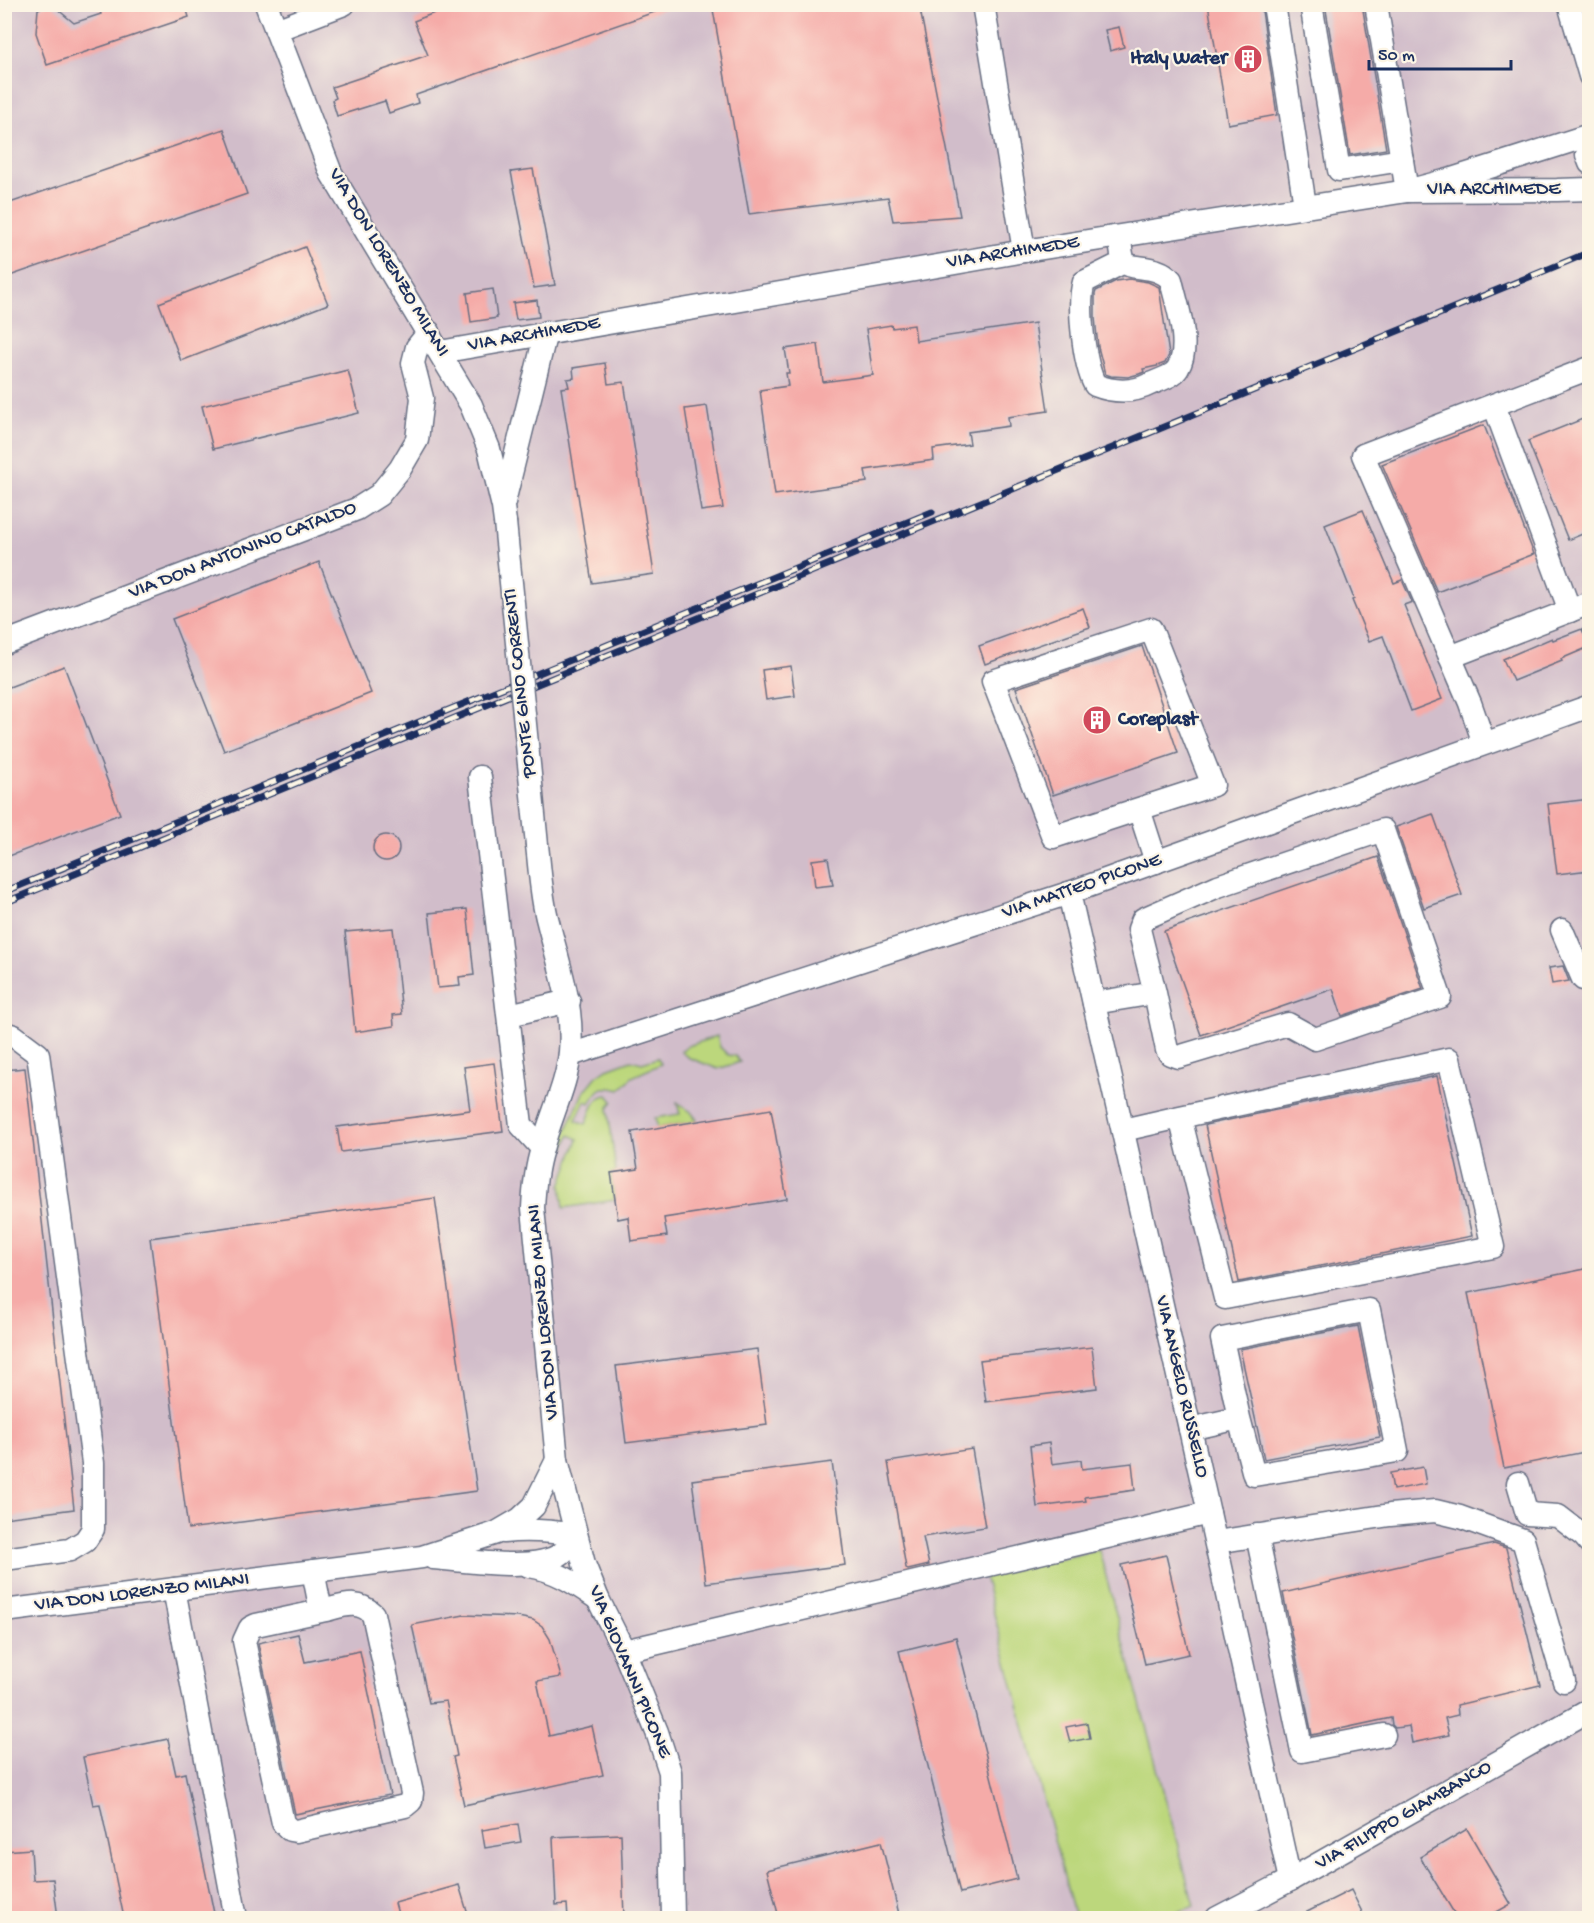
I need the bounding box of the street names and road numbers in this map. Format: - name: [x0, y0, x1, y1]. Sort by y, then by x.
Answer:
- street label: VIA DON LORENZO MILANI: [322, 164, 454, 362]
- street label: VIA ARCHIMEDE: [1426, 179, 1562, 202]
- street label: VIA ARCHIMEDE: [944, 231, 1082, 275]
- street label: VIA ARCHIMEDE: [465, 312, 603, 358]
- street label: VIA DON ANTONINO CATALDO: [125, 497, 360, 605]
- street label: PONTE GINO CORRENTI: [500, 587, 542, 780]
- street label: VIA MATTEO PICONE: [998, 848, 1166, 925]
- street label: VIA DON LORENZO MILANI: [523, 1203, 565, 1422]
- street label: VIA ANGELO RUSSELLO: [1149, 1293, 1213, 1480]
- street label: VIA DON LORENZO MILANI: [32, 1568, 251, 1618]
- street label: VIA GIOVANNI PICONE: [582, 1582, 676, 1763]
- street label: VIA FILIPPO GIAMBANCO: [1311, 1756, 1496, 1876]

